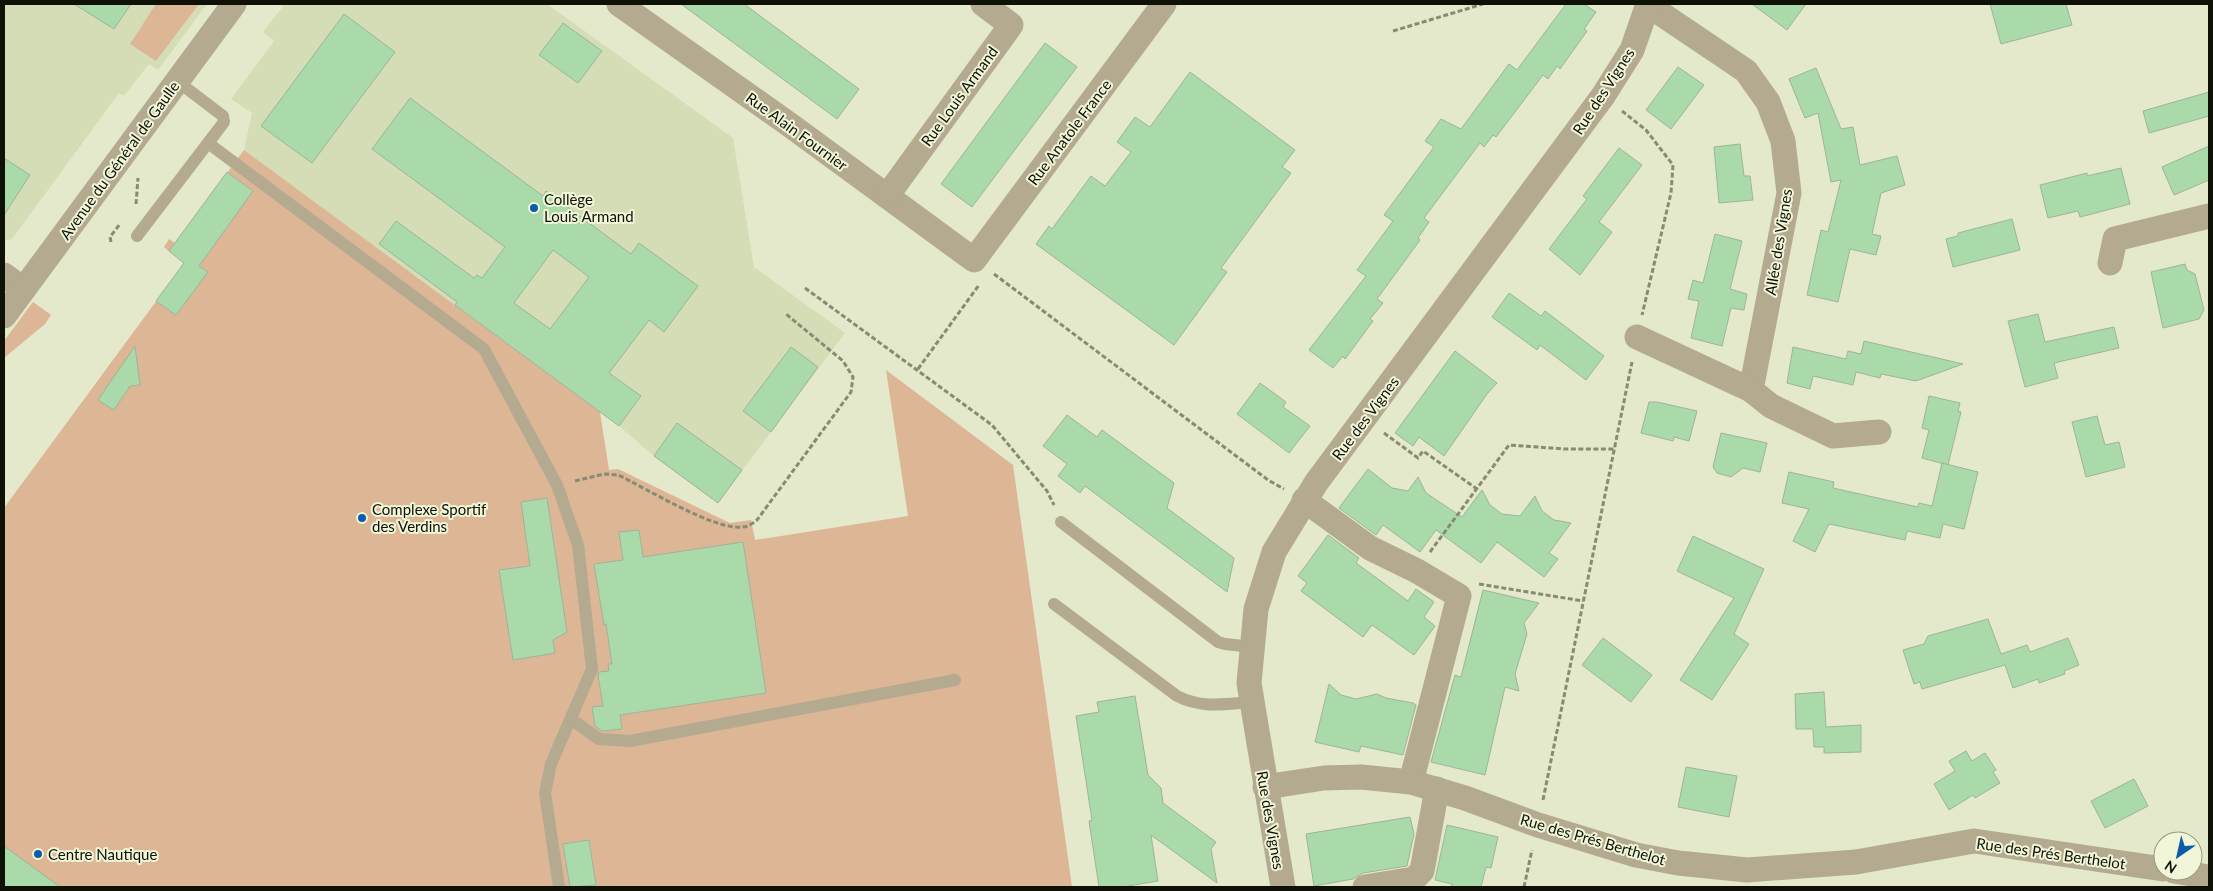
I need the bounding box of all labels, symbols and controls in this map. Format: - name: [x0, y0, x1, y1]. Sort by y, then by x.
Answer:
- street label: Rue Louis Armand: [917, 43, 1001, 149]
- street label: Rue des Vignes: [1568, 44, 1638, 138]
- street label: Rue Anatole France: [1023, 76, 1115, 188]
- street label: Avenue du Général de Gaulle: [56, 77, 183, 243]
- street label: Rue Alain Fournier: [743, 88, 852, 174]
- street label: Allée des Vignes: [1761, 188, 1795, 296]
- place label: Collège Louis Armand: [544, 190, 634, 225]
- marker: Collège Louis Armand: [528, 202, 540, 214]
- street label: Rue des Vignes: [1328, 373, 1402, 463]
- place label: Complexe Sportif des Verdins: [372, 500, 487, 535]
- marker: Complexe Sportif des Verdins: [356, 512, 368, 524]
- street label: Rue des Vignes: [1253, 769, 1289, 871]
- street label: Rue des Prés Berthelot: [1518, 810, 1668, 869]
- north arrow: [2153, 831, 2203, 881]
- street label: Rue des Prés Berthelot: [1975, 834, 2127, 872]
- place label: Centre Nautique: [48, 845, 157, 863]
- marker: Centre Nautique: [32, 848, 44, 860]
- text: N: [2161, 857, 2180, 877]

